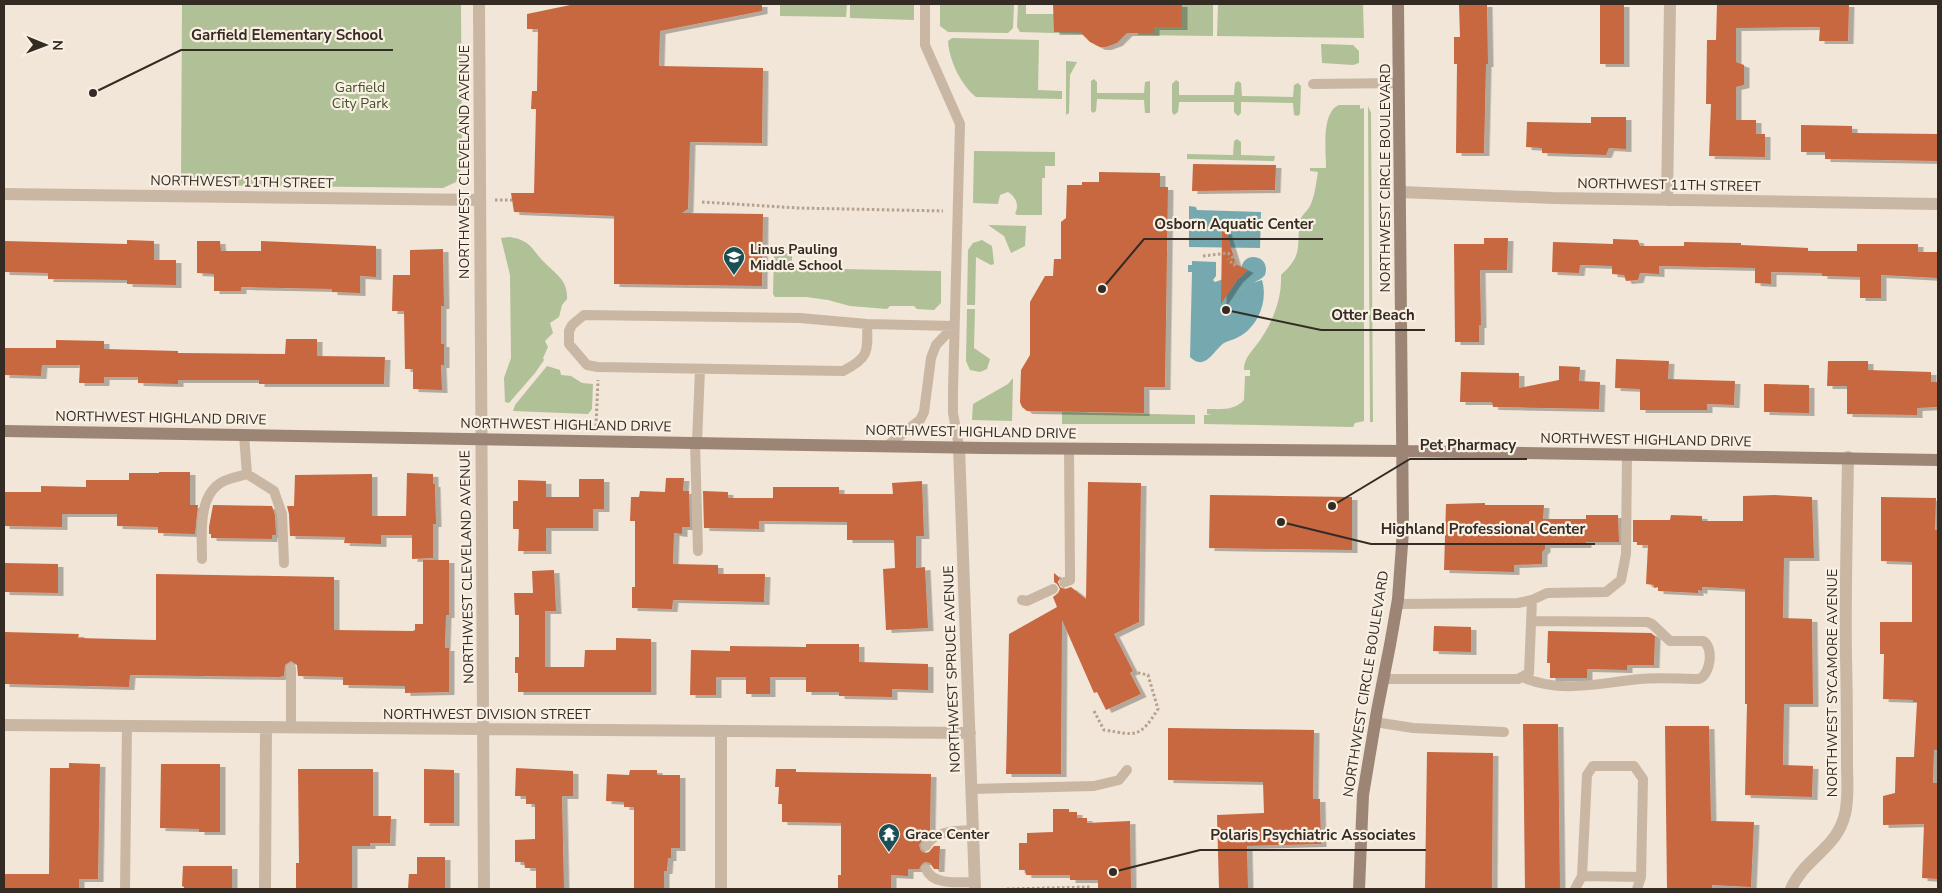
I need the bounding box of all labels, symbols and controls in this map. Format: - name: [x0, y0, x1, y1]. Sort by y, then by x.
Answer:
- north arrow: [20, 20, 70, 70]
- callout: Garfield Elementary School: [181, 20, 393, 50]
- text: Garfield Elementary School: [191, 25, 383, 45]
- text: N: [48, 40, 67, 51]
- street label: NORTHWEST CLEVELAND AVENUE: [455, 45, 474, 279]
- street label: NORTHWEST CIRCLE BOULEVARD: [1376, 63, 1395, 293]
- park label: Garfield City Park: [332, 78, 389, 113]
- street label: NORTHWEST 11TH STREET: [150, 171, 334, 193]
- street label: NORTHWEST 11TH STREET: [1577, 174, 1761, 196]
- callout: Osborn Aquatic Center: [1144, 209, 1323, 239]
- text: Osborn Aquatic Center: [1154, 214, 1314, 234]
- place label: Linus Pauling Middle School: [750, 240, 843, 275]
- school or university icon: Linus Pauling Middle School: [722, 245, 746, 276]
- callout: Otter Beach: [1321, 300, 1425, 330]
- text: Otter Beach: [1331, 305, 1415, 325]
- street label: NORTHWEST HIGHLAND DRIVE: [55, 407, 267, 429]
- street label: NORTHWEST HIGHLAND DRIVE: [460, 414, 672, 436]
- street label: NORTHWEST HIGHLAND DRIVE: [865, 421, 1077, 443]
- callout: Pet Pharmacy: [1410, 429, 1527, 459]
- street label: NORTHWEST HIGHLAND DRIVE: [1540, 429, 1752, 451]
- text: Pet Pharmacy: [1420, 435, 1516, 455]
- street label: NORTHWEST CLEVELAND AVENUE: [455, 450, 479, 684]
- callout: Highland Professional Center: [1371, 514, 1595, 544]
- text: Highland Professional Center: [1381, 519, 1585, 539]
- street label: NORTHWEST SPRUCE AVENUE: [939, 565, 965, 773]
- street label: NORTHWEST CIRCLE BOULEVARD: [1339, 569, 1393, 799]
- street label: NORTHWEST SYCAMORE AVENUE: [1823, 569, 1842, 797]
- street label: NORTHWEST DIVISION STREET: [383, 705, 592, 724]
- callout: Polaris Psychiatric Associates: [1200, 820, 1426, 850]
- temple icon: Grace Center: [877, 822, 901, 853]
- place label: Grace Center: [905, 825, 990, 844]
- text: Polaris Psychiatric Associates: [1210, 825, 1416, 845]

